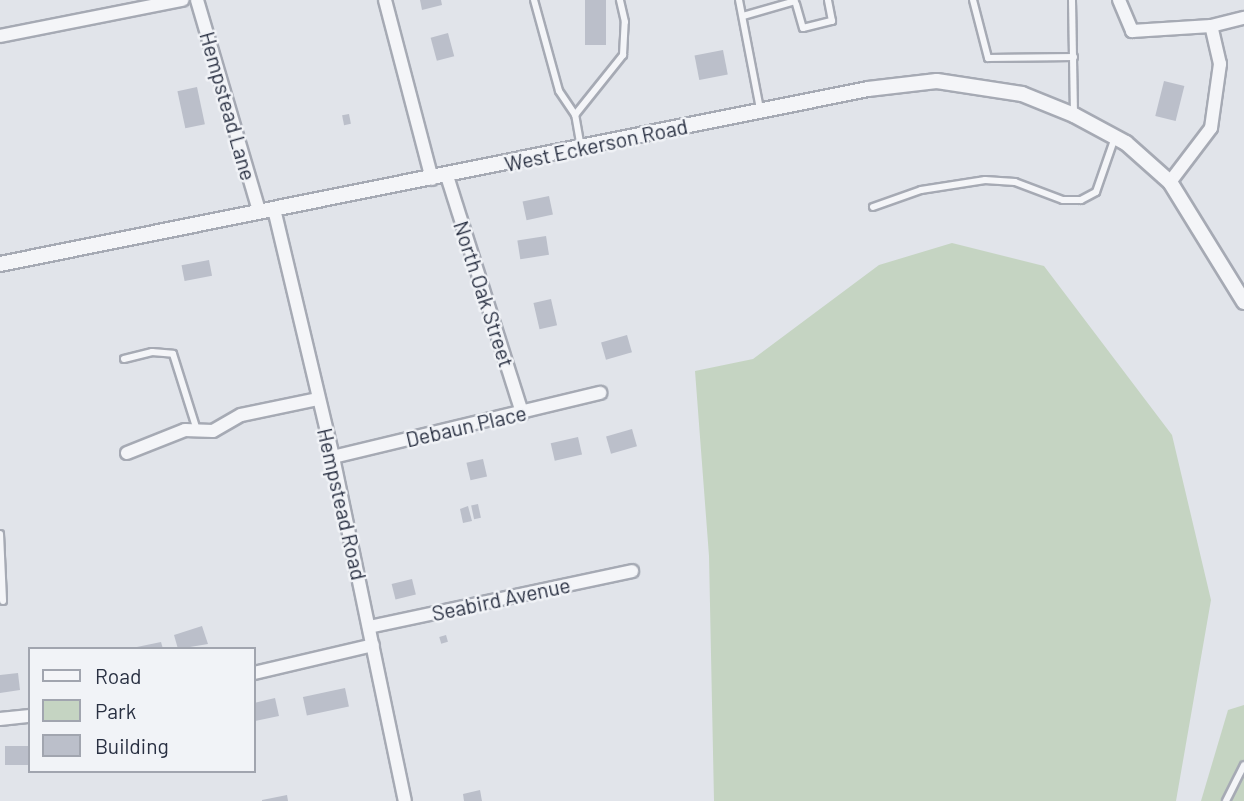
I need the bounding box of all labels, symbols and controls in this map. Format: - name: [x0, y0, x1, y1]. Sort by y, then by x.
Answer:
- street label: Hempstead Lane: [195, 29, 261, 183]
- street label: West Eckerson Road: [502, 113, 690, 177]
- street label: North Oak Street: [448, 218, 520, 370]
- street label: Debaun Place: [403, 400, 529, 452]
- street label: Hempstead Road: [312, 426, 372, 582]
- street label: Seabird Avenue: [429, 572, 573, 626]
- legend: [28, 647, 256, 773]
- text: Road: [95, 663, 141, 688]
- text: Park: [95, 698, 136, 723]
- text: Building: [95, 733, 169, 758]

